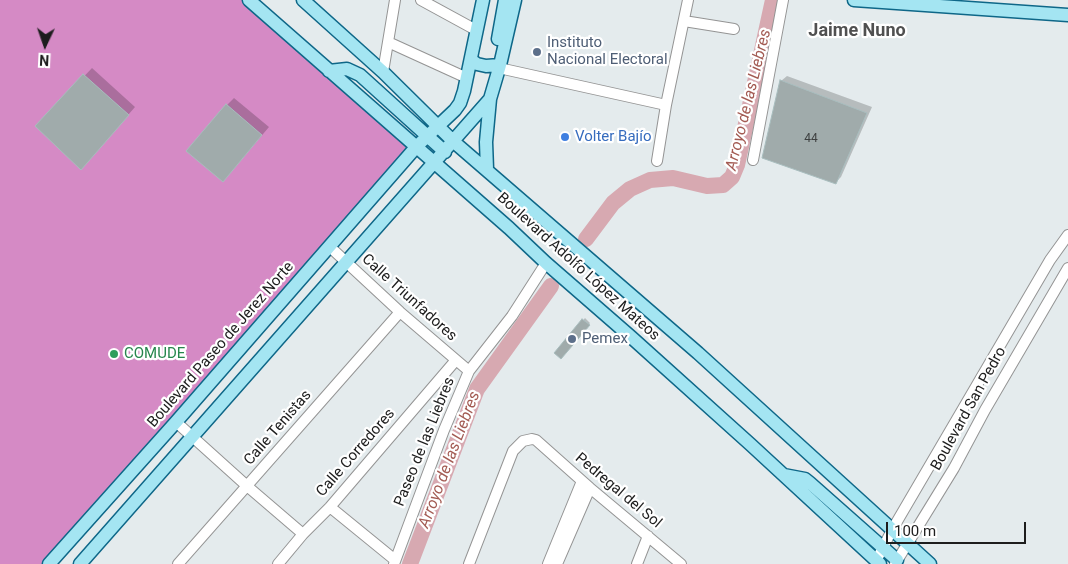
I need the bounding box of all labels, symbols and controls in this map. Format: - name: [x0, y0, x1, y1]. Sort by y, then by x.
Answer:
- north arrow: [20, 20, 70, 70]
- district label: Jaime Nuno: [808, 20, 906, 42]
- water label: Arroyo de las Liebres: [722, 27, 776, 173]
- place label: Instituto Nacional Electoral: [547, 34, 668, 69]
- marker: Instituto Nacional Electoral: [531, 46, 543, 58]
- text: N: [39, 52, 50, 68]
- place label: Volter Bajío: [575, 128, 651, 146]
- marker: Volter Bajío: [559, 131, 571, 143]
- house number: 44: [804, 132, 818, 146]
- street label: Boulevard Adolfo López Mateos: [493, 189, 663, 345]
- street label: Calle Triunfadores: [358, 251, 460, 345]
- street label: Boulevard Paseo de Jerez Norte: [144, 258, 298, 432]
- place label: Pemex: [582, 330, 628, 348]
- marker: Pemex: [566, 333, 578, 345]
- street label: Boulevard San Pedro: [928, 344, 1010, 474]
- place label: COMUDE: [124, 345, 185, 363]
- marker: COMUDE: [108, 348, 120, 360]
- street label: Paseo de las Liebres: [391, 375, 459, 509]
- street label: Calle Tenistas: [241, 387, 315, 469]
- water label: Arroyo de las Liebres: [415, 389, 485, 531]
- street label: Calle Corredores: [313, 405, 399, 501]
- street label: Pedregal del Sol: [571, 450, 665, 532]
- scale bar: [888, 512, 1028, 544]
- text: 100 m: [894, 522, 936, 540]

